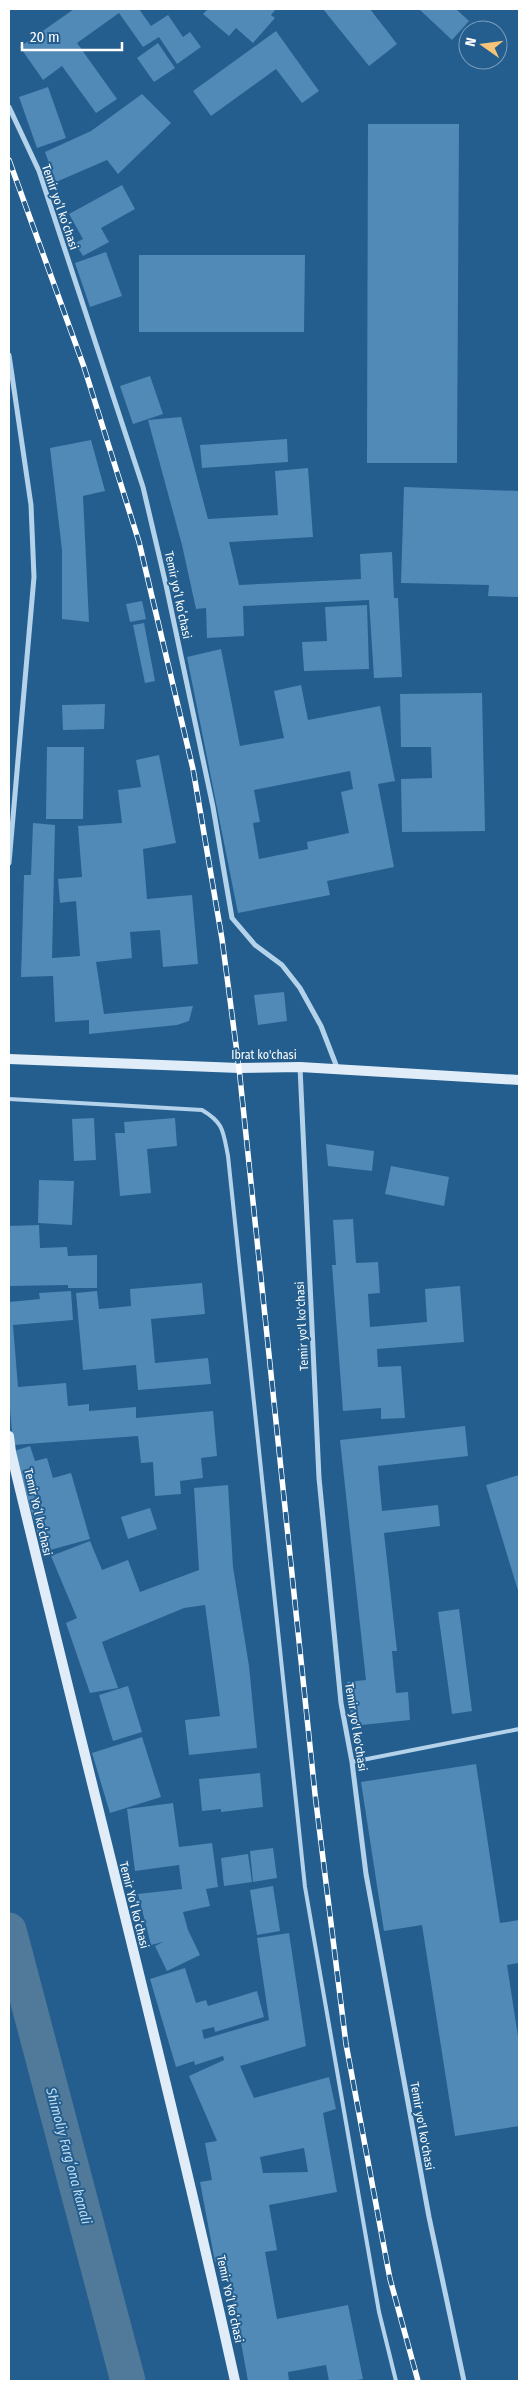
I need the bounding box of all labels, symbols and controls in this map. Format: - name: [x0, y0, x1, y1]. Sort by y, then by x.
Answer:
- scale bar: [22, 20, 122, 52]
- north arrow: [458, 20, 508, 70]
- text: 20 m: [30, 28, 60, 46]
- text: N: [462, 36, 480, 48]
- street label: Temir yoʻl koʻchasi: [39, 162, 82, 252]
- street label: Temir yoʻl koʻchasi: [162, 550, 195, 640]
- street label: Ibrat ko'chasi: [231, 1048, 297, 1062]
- street label: Temir yo'l ko'chasi: [293, 1281, 311, 1371]
- street label: Temir Yoʻl koʻchasi: [21, 1467, 56, 1557]
- street label: Temir yo'l ko'chasi: [342, 1682, 370, 1772]
- street label: Temir Yoʻl koʻchasi: [116, 1860, 153, 1950]
- street label: Temir yo'l ko'chasi: [407, 2081, 437, 2171]
- water label: Shimoliy Fargʻona kanali: [42, 2085, 95, 2227]
- street label: Temir Yoʻl koʻchasi: [214, 2254, 247, 2344]

